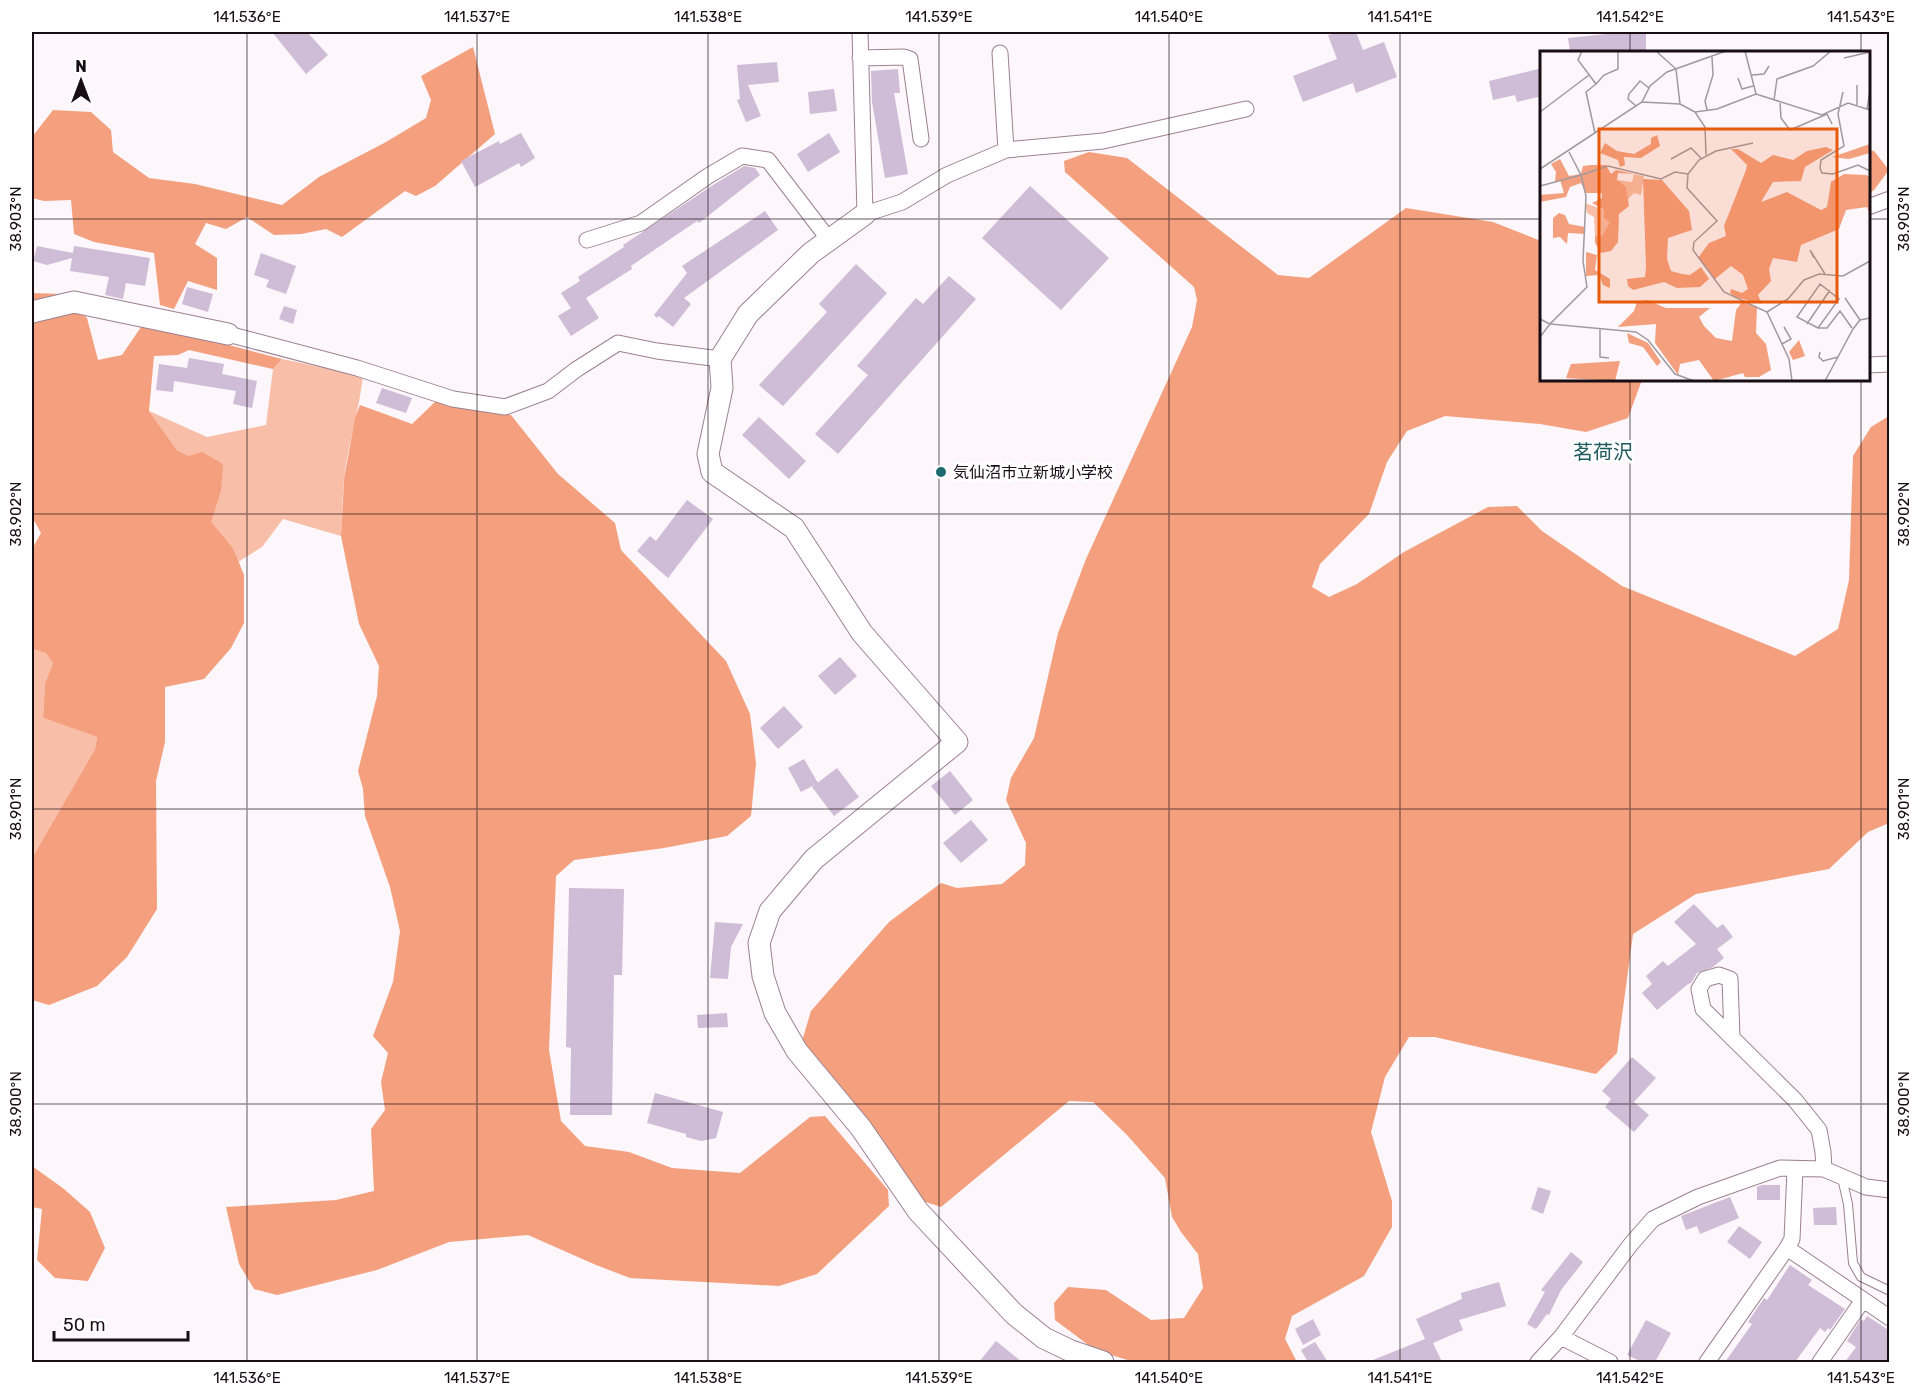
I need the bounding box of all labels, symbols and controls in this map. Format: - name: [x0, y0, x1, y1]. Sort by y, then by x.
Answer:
- text: 141.536°E: [213, 8, 281, 26]
- text: 141.537°E: [444, 8, 510, 26]
- text: 141.538°E: [674, 8, 742, 26]
- text: 141.539°E: [905, 8, 973, 26]
- text: 141.540°E: [1135, 8, 1203, 26]
- text: 141.541°E: [1368, 8, 1432, 26]
- text: 141.542°E: [1596, 8, 1664, 26]
- text: 141.543°E: [1827, 8, 1895, 26]
- north arrow: [51, 51, 111, 111]
- inset map: [1540, 51, 1870, 381]
- text: N: [75, 57, 87, 76]
- text: 38.903°N: [7, 186, 25, 252]
- text: 38.903°N: [1895, 186, 1913, 252]
- district label: 茗荷沢: [1573, 440, 1633, 464]
- place label: 気仙沼市立新城小学校: [953, 463, 1113, 482]
- marker: 気仙沼市立新城小学校: [934, 465, 948, 479]
- text: 38.902°N: [7, 482, 25, 547]
- text: 38.902°N: [1895, 482, 1913, 547]
- text: 38.901°N: [7, 778, 25, 840]
- text: 38.901°N: [1895, 778, 1913, 840]
- text: 38.900°N: [7, 1071, 25, 1137]
- text: 38.900°N: [1895, 1071, 1913, 1137]
- scale bar: [54, 1304, 188, 1342]
- text: 50 m: [63, 1314, 106, 1336]
- text: 141.536°E: [213, 1369, 281, 1387]
- text: 141.537°E: [444, 1369, 510, 1387]
- text: 141.538°E: [674, 1369, 742, 1387]
- text: 141.539°E: [905, 1369, 973, 1387]
- text: 141.540°E: [1135, 1369, 1203, 1387]
- text: 141.541°E: [1368, 1369, 1432, 1387]
- text: 141.542°E: [1596, 1369, 1664, 1387]
- text: 141.543°E: [1827, 1369, 1895, 1387]

